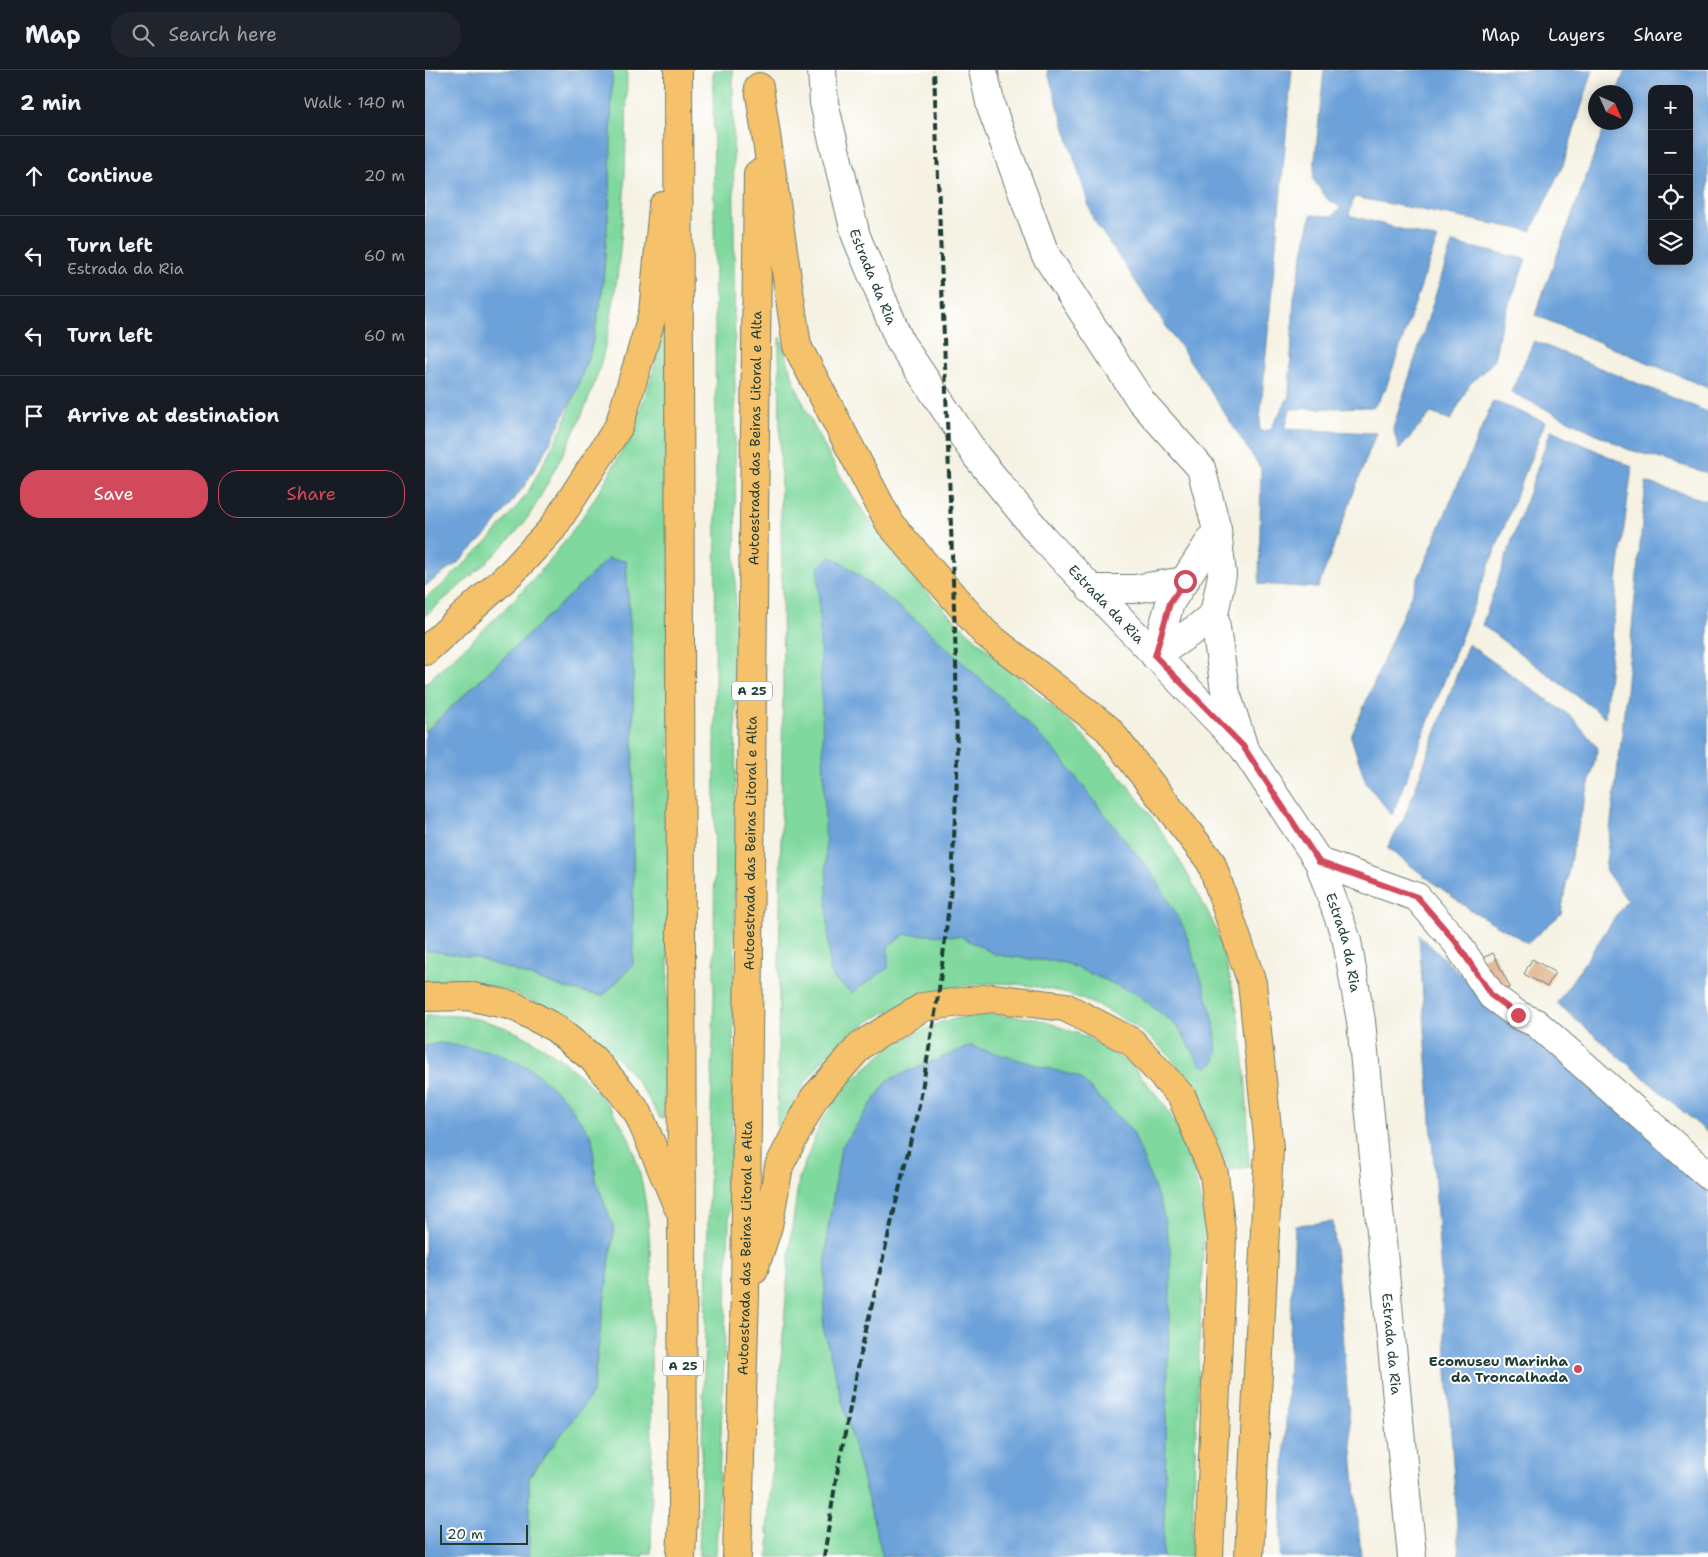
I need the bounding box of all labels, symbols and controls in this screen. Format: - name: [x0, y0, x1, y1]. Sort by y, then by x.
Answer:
- search box: [111, 12, 461, 57]
- text: Map: [25, 19, 81, 51]
- icon: search: [129, 21, 157, 49]
- text: Search here: [169, 22, 277, 47]
- text: Map: [1482, 23, 1520, 47]
- text: Layers: [1548, 23, 1605, 47]
- text: Share: [1633, 23, 1683, 47]
- north arrow: [1588, 85, 1633, 130]
- map controls: [1648, 85, 1693, 265]
- button: +: [1648, 85, 1693, 130]
- text: 2 min: [20, 89, 81, 117]
- text: Walk · 140 m: [303, 92, 405, 113]
- button: −: [1648, 130, 1693, 175]
- icon: ahead: [20, 162, 48, 190]
- text: Continue: [67, 163, 153, 188]
- text: 20 m: [364, 165, 405, 186]
- button: locate: [1648, 175, 1693, 220]
- button: layers: [1648, 220, 1693, 265]
- street label: Estrada da Ria: [846, 227, 901, 328]
- text: Turn left: [67, 233, 153, 258]
- icon: left: [20, 242, 48, 270]
- text: 60 m: [364, 245, 405, 266]
- text: Estrada da Ria: [67, 258, 184, 279]
- street label: Autoestrada das Beiras Litoral e Alta: [744, 311, 765, 565]
- icon: left: [20, 322, 48, 350]
- text: Turn left: [67, 323, 153, 348]
- text: 60 m: [364, 325, 405, 346]
- icon: arrive: [20, 402, 48, 430]
- text: Arrive at destination: [67, 403, 279, 428]
- button: Save: [20, 470, 208, 518]
- button: Share: [218, 470, 405, 518]
- street label: Estrada da Ria: [1064, 561, 1148, 647]
- route start: [1174, 570, 1197, 593]
- road number: A 25: [732, 682, 772, 700]
- street label: Autoestrada das Beiras Litoral e Alta: [740, 716, 761, 970]
- street label: Estrada da Ria: [1322, 890, 1365, 994]
- route end: [1507, 1004, 1530, 1027]
- street label: Autoestrada das Beiras Litoral e Alta: [734, 1121, 756, 1376]
- street label: Estrada da Ria: [1378, 1292, 1406, 1396]
- place label: Ecomuseu Marinha da Troncalhada: [1429, 1352, 1568, 1386]
- road number: A 25: [663, 1356, 703, 1375]
- marker: Ecomuseu Marinha da Troncalhada: [1572, 1363, 1584, 1375]
- scale bar: [440, 1522, 527, 1545]
- text: 20 m: [447, 1525, 483, 1543]

